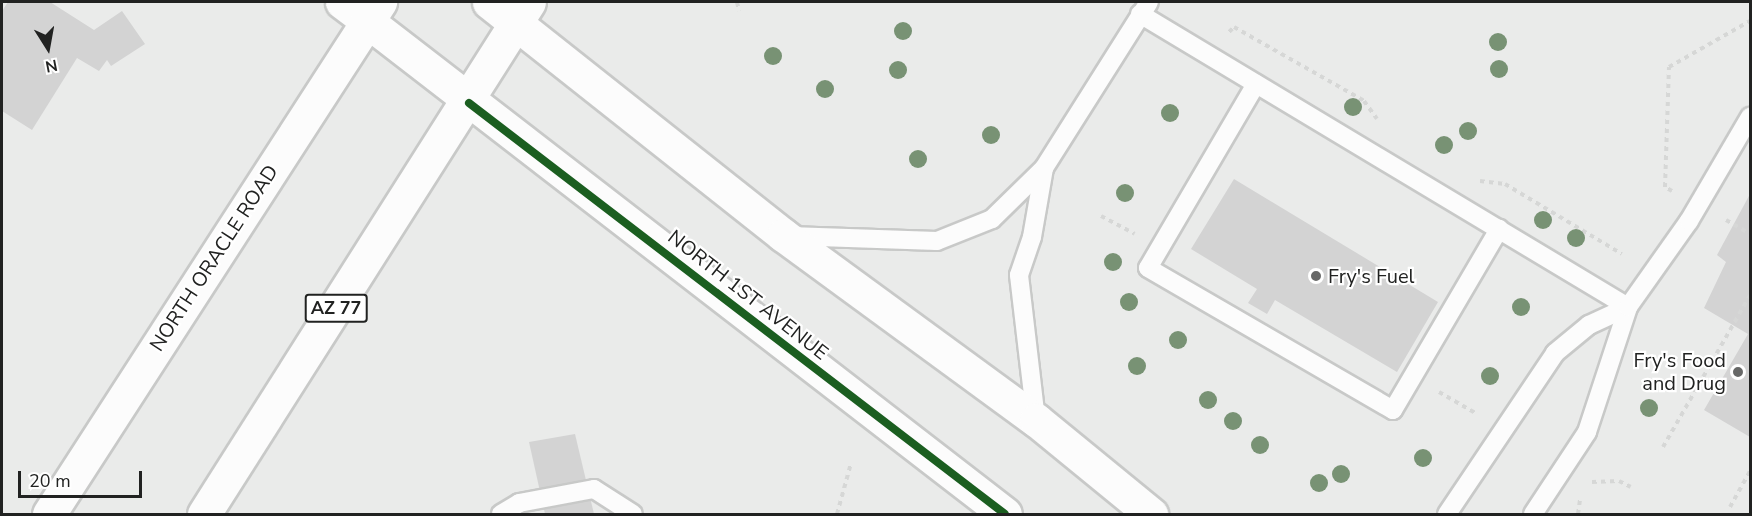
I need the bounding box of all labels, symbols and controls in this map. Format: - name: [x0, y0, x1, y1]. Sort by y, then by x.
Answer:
- north arrow: [18, 18, 78, 78]
- text: N: [43, 54, 59, 78]
- street label: NORTH ORACLE ROAD: [145, 160, 283, 356]
- street label: NORTH 1ST AVENUE: [663, 225, 833, 365]
- place label: Fry's Fuel: [1328, 264, 1414, 288]
- marker: Fry's Fuel: [1309, 269, 1323, 283]
- road number: AZ 77: [304, 293, 368, 323]
- place label: Fry's Food and Drug: [1634, 348, 1726, 395]
- marker: Fry's Food and Drug: [1731, 365, 1745, 379]
- scale bar: [21, 459, 146, 497]
- text: 20 m: [29, 469, 71, 493]

